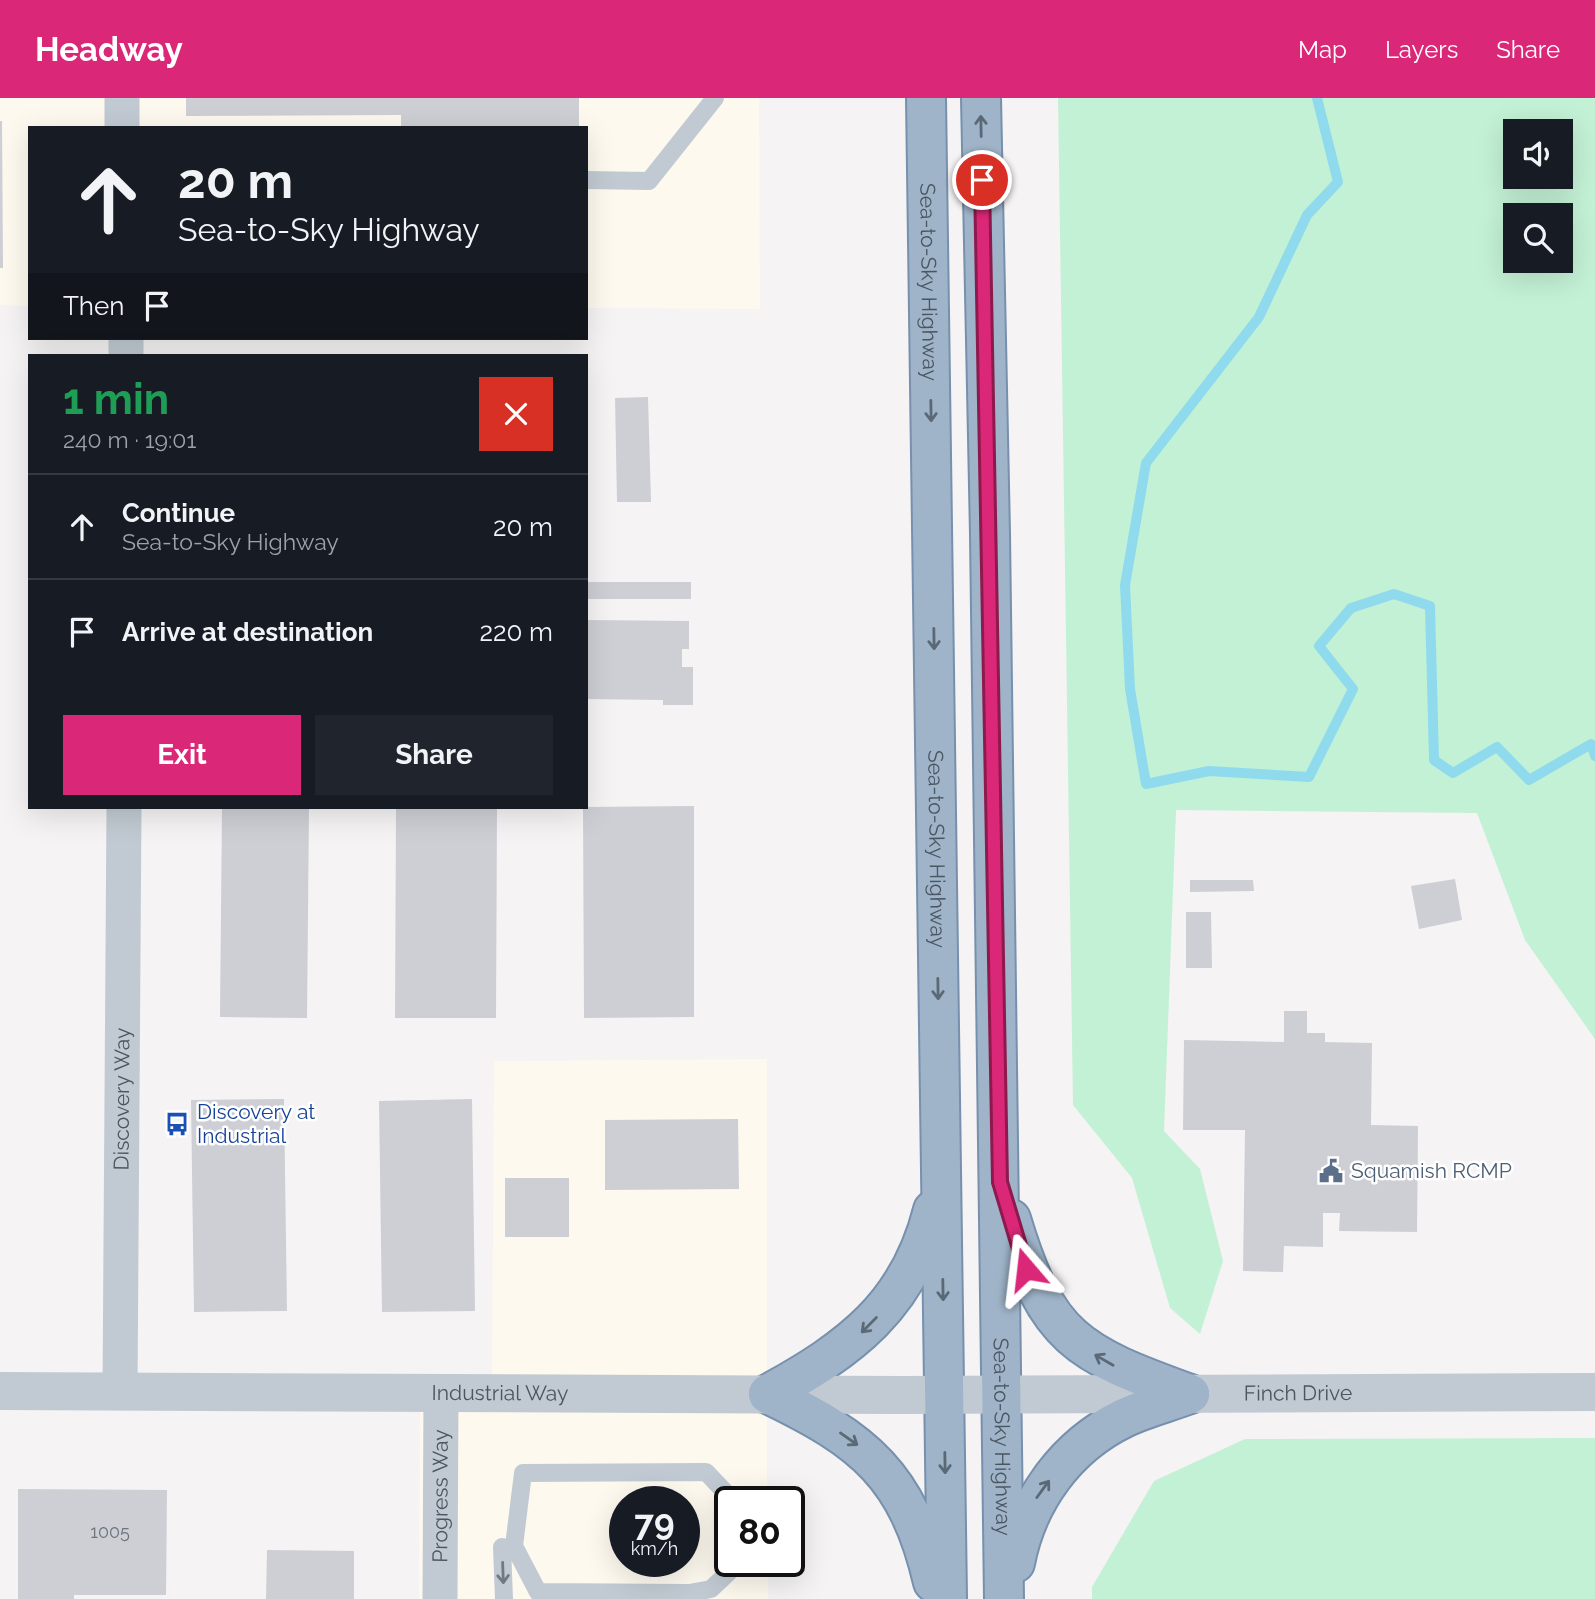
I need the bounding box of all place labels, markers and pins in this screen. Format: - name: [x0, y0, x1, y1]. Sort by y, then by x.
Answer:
- pin: [952, 150, 1012, 210]
- place label: Discovery at Industrial: [197, 1099, 315, 1148]
- bus stop icon: Discovery at Industrial: [163, 1110, 191, 1138]
- public building icon: Squamish RCMP: [1317, 1157, 1345, 1185]
- place label: Squamish RCMP: [1351, 1158, 1512, 1183]

